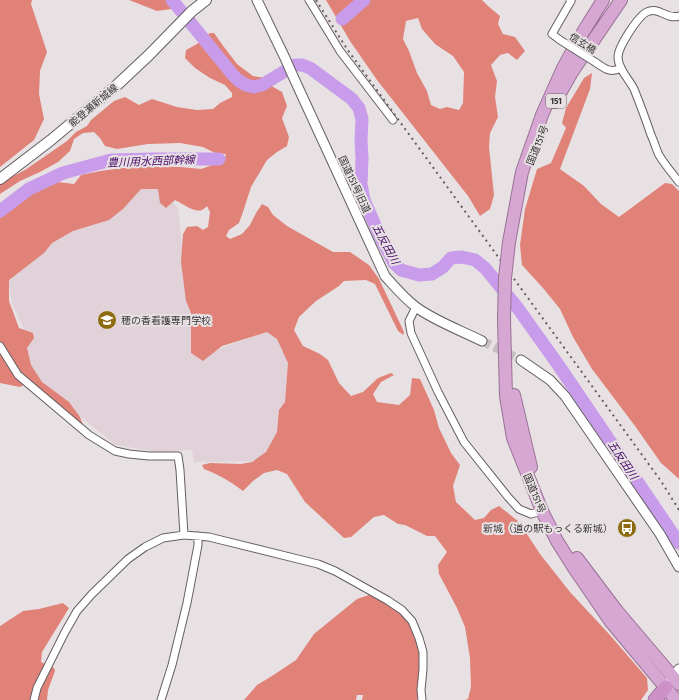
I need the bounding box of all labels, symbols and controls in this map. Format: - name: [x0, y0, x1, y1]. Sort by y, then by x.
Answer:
- street label: 信玄橋: [567, 31, 598, 57]
- street label: 能登瀬新城線: [67, 82, 120, 130]
- road number: 151: [546, 94, 566, 108]
- street label: 国道151号: [525, 124, 551, 167]
- water label: 豊川用水西部幹線: [107, 153, 197, 170]
- street label: 国道151号旧道: [336, 154, 373, 215]
- water label: 五反田川: [369, 222, 402, 268]
- school or university icon: 穂の香看護専門学校: [96, 309, 118, 331]
- place label: 穂の香看護専門学校: [121, 315, 211, 327]
- water label: 五反田川: [605, 438, 641, 483]
- street label: 国道151号: [520, 472, 548, 515]
- bus stop icon: 新城（道の駅もっくる新城）: [616, 517, 638, 539]
- place label: 新城（道の駅もっくる新城）: [483, 523, 613, 535]

